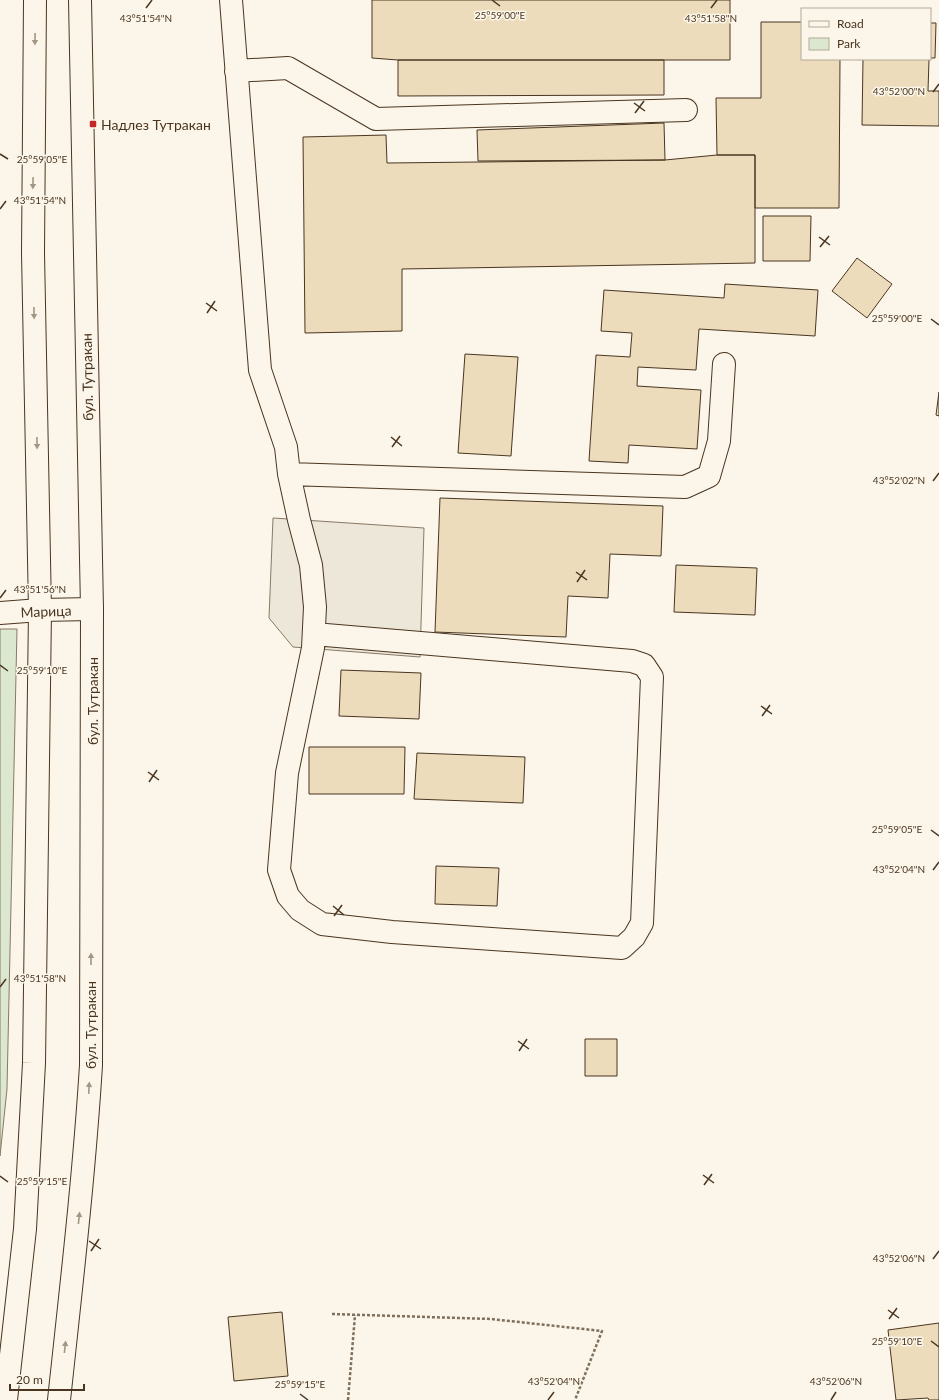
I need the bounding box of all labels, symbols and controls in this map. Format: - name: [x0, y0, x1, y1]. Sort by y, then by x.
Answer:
- legend: [801, 8, 931, 60]
- text: 25°59'00"E: [475, 9, 525, 21]
- text: 43°51'54"N: [120, 12, 172, 24]
- text: 43°51'58"N: [685, 12, 737, 24]
- text: Road: [837, 16, 864, 31]
- one-way arrow: [32, 33, 38, 46]
- text: Park: [837, 36, 861, 51]
- text: 43°52'00"N: [873, 85, 925, 97]
- place label: Надлез Тутракан: [101, 116, 211, 133]
- marker: Надлез Тутракан: [88, 119, 98, 129]
- text: 25°59'05"E: [17, 153, 67, 165]
- one-way arrow: [30, 177, 36, 190]
- text: 43°51'54"N: [14, 194, 66, 206]
- one-way arrow: [31, 307, 37, 320]
- text: 25°59'00"E: [872, 312, 922, 324]
- street label: бул. Тутракан: [78, 333, 96, 421]
- one-way arrow: [34, 437, 40, 450]
- text: 43°52'02"N: [873, 474, 925, 486]
- text: 43°51'56"N: [14, 583, 66, 595]
- street label: Марица: [20, 602, 72, 620]
- street label: бул. Тутракан: [84, 657, 101, 745]
- text: 25°59'10"E: [17, 664, 67, 676]
- text: 25°59'05"E: [872, 823, 922, 835]
- text: 43°52'04"N: [873, 863, 925, 875]
- one-way arrow: [88, 952, 94, 965]
- text: 43°51'58"N: [14, 972, 66, 984]
- street label: бул. Тутракан: [82, 981, 99, 1069]
- one-way arrow: [86, 1082, 93, 1095]
- text: 25°59'15"E: [17, 1175, 67, 1187]
- one-way arrow: [76, 1212, 82, 1224]
- text: 43°52'06"N: [873, 1252, 925, 1264]
- text: 25°59'10"E: [872, 1335, 922, 1347]
- one-way arrow: [62, 1341, 68, 1353]
- scale bar: [10, 1366, 84, 1392]
- text: 20 m: [16, 1372, 43, 1387]
- text: 43°52'04"N: [528, 1375, 580, 1387]
- text: 43°52'06"N: [810, 1375, 862, 1387]
- text: 25°59'15"E: [275, 1378, 325, 1390]

